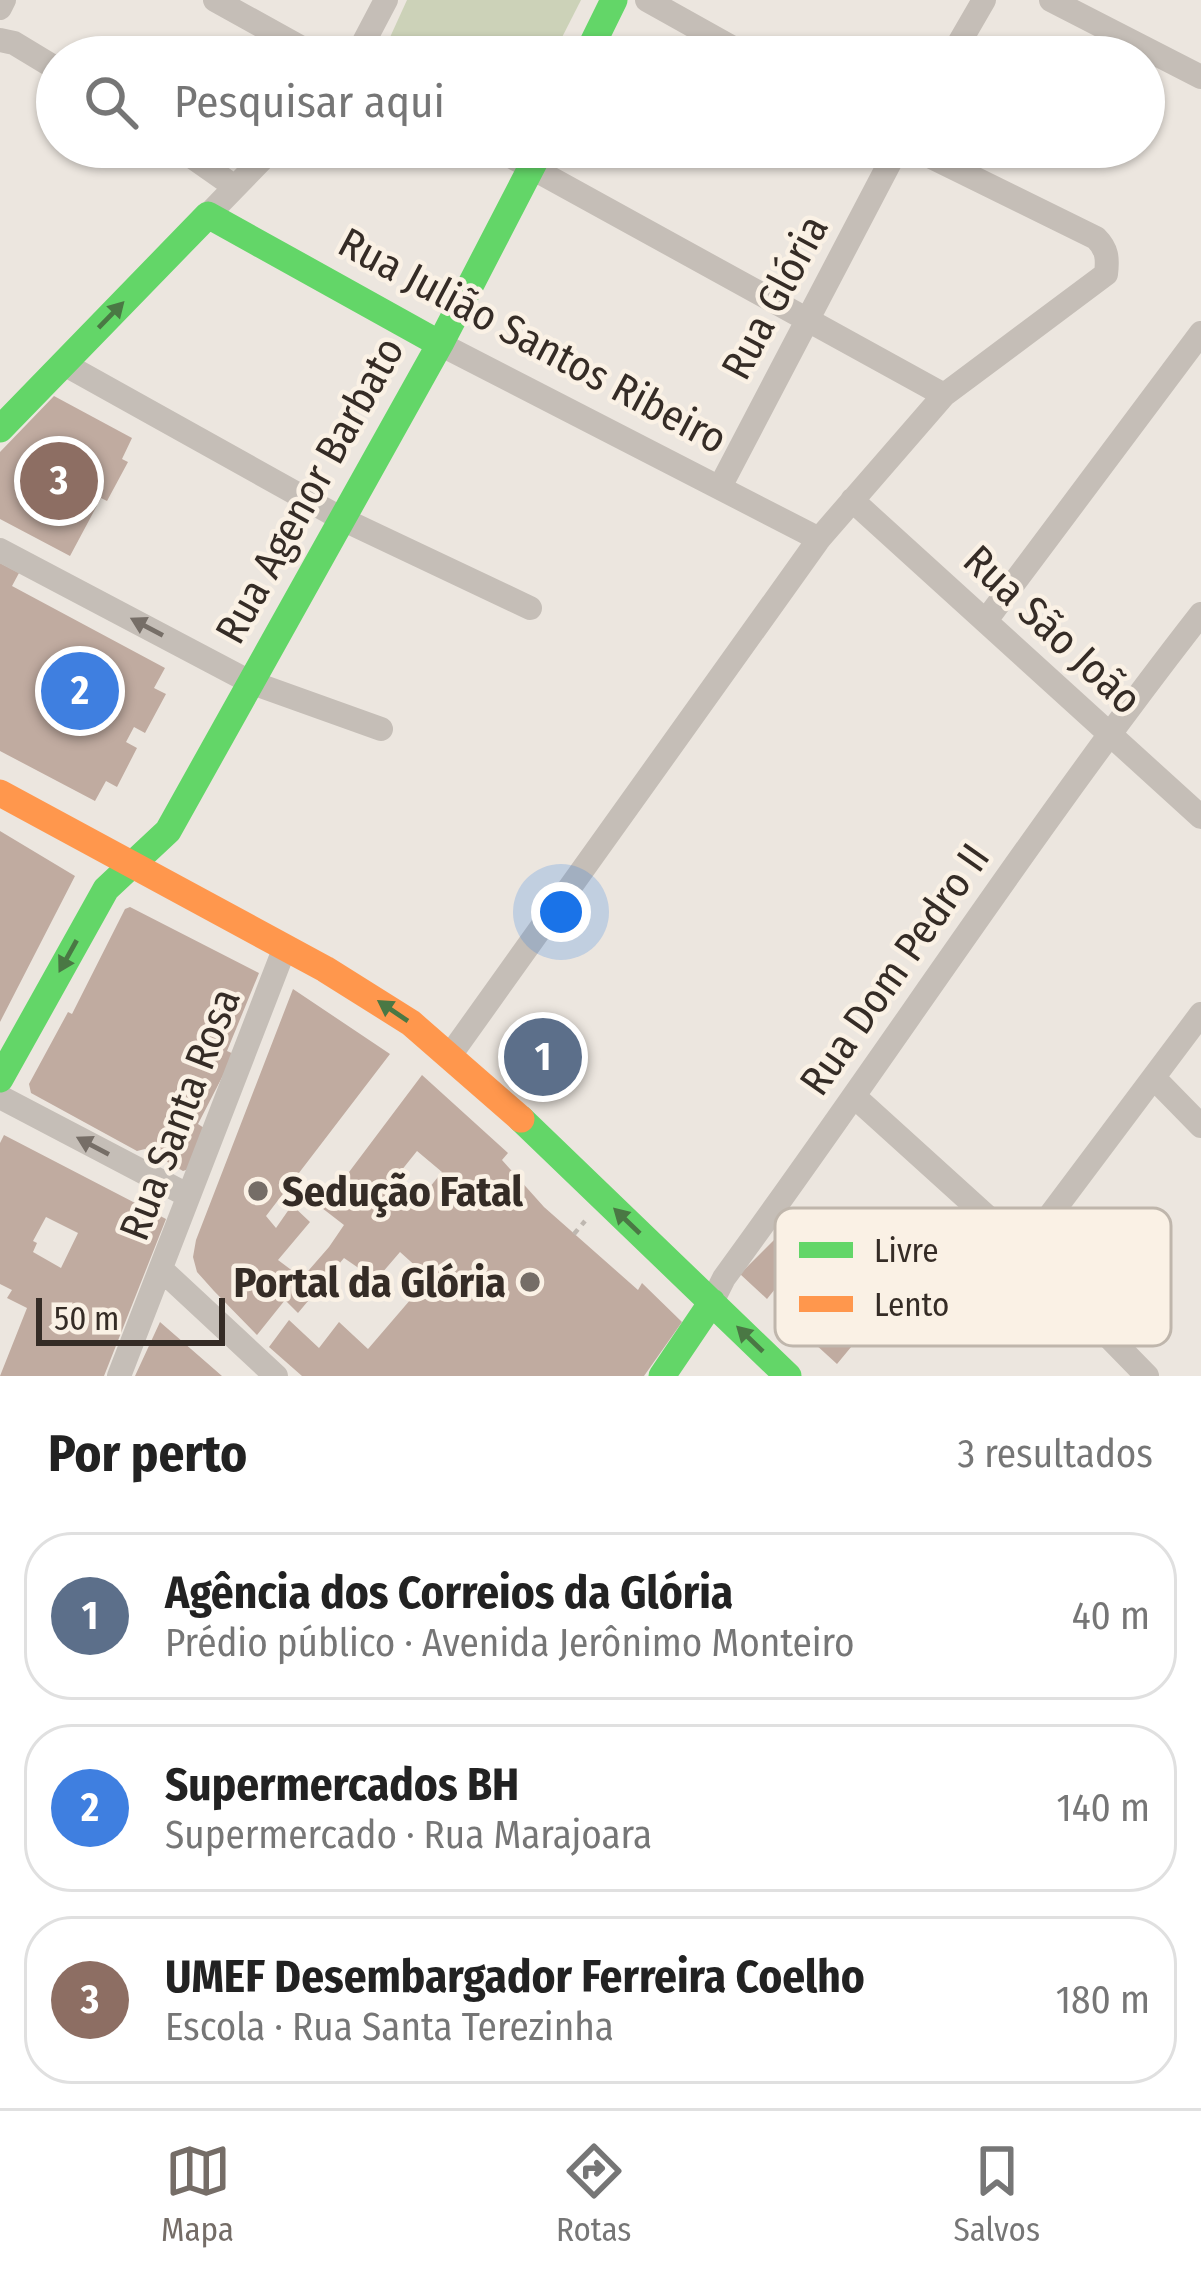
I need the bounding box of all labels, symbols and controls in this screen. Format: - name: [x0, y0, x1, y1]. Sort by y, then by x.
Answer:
- search box: [36, 36, 1165, 168]
- icon: search: [78, 69, 144, 135]
- text: Pesquisar aqui: [174, 75, 445, 129]
- street label: Rua Glória: [711, 207, 839, 388]
- street label: Rua Julião Santos Ribeiro: [330, 217, 735, 464]
- one-way arrow: [97, 301, 125, 330]
- street label: Rua Agenor Barbato: [205, 329, 415, 652]
- pin: 3: [20, 436, 98, 526]
- street label: Rua São João: [953, 535, 1151, 725]
- one-way arrow: [129, 618, 164, 638]
- pin: 2: [41, 646, 119, 736]
- street label: Rua Dom Pedro II: [790, 834, 1000, 1105]
- your location: [531, 882, 591, 942]
- one-way arrow: [58, 940, 79, 973]
- street label: Rua Santa Rosa: [109, 982, 251, 1247]
- one-way arrow: [377, 1000, 410, 1022]
- pin: 1: [504, 1012, 582, 1102]
- one-way arrow: [76, 1137, 111, 1157]
- place label: Sedução Fatal: [282, 1167, 523, 1218]
- marker: Sedução Fatal: [245, 1178, 271, 1204]
- one-way arrow: [613, 1207, 642, 1235]
- legend: [775, 1208, 1171, 1346]
- text: Livre: [874, 1231, 939, 1271]
- place label: Portal da Glória: [234, 1258, 506, 1308]
- marker: Portal da Glória: [517, 1269, 543, 1295]
- text: Lento: [874, 1285, 949, 1325]
- scale bar: [36, 1292, 225, 1345]
- text: 50 m: [54, 1299, 119, 1339]
- one-way arrow: [736, 1325, 765, 1353]
- text: Por perto: [48, 1423, 247, 1485]
- text: 3 resultados: [957, 1431, 1153, 1477]
- text: Agência dos Correios da Glória: [165, 1566, 733, 1620]
- text: 1: [82, 1593, 98, 1639]
- text: 40 m: [1072, 1593, 1150, 1639]
- text: Prédio público · Avenida Jerônimo Monteiro: [165, 1620, 855, 1666]
- text: Supermercados BH: [165, 1758, 519, 1812]
- text: 2: [81, 1785, 99, 1831]
- text: 140 m: [1056, 1785, 1150, 1831]
- text: Supermercado · Rua Marajoara: [165, 1812, 652, 1858]
- text: UMEF Desembargador Ferreira Coelho: [165, 1950, 865, 2004]
- text: 3: [81, 1977, 99, 2023]
- text: 180 m: [1056, 1977, 1150, 2023]
- text: Escola · Rua Santa Terezinha: [165, 2004, 614, 2050]
- tab: Mapa: [161, 2138, 234, 2250]
- tab: Rotas: [556, 2138, 631, 2250]
- tab: Salvos: [953, 2138, 1040, 2250]

